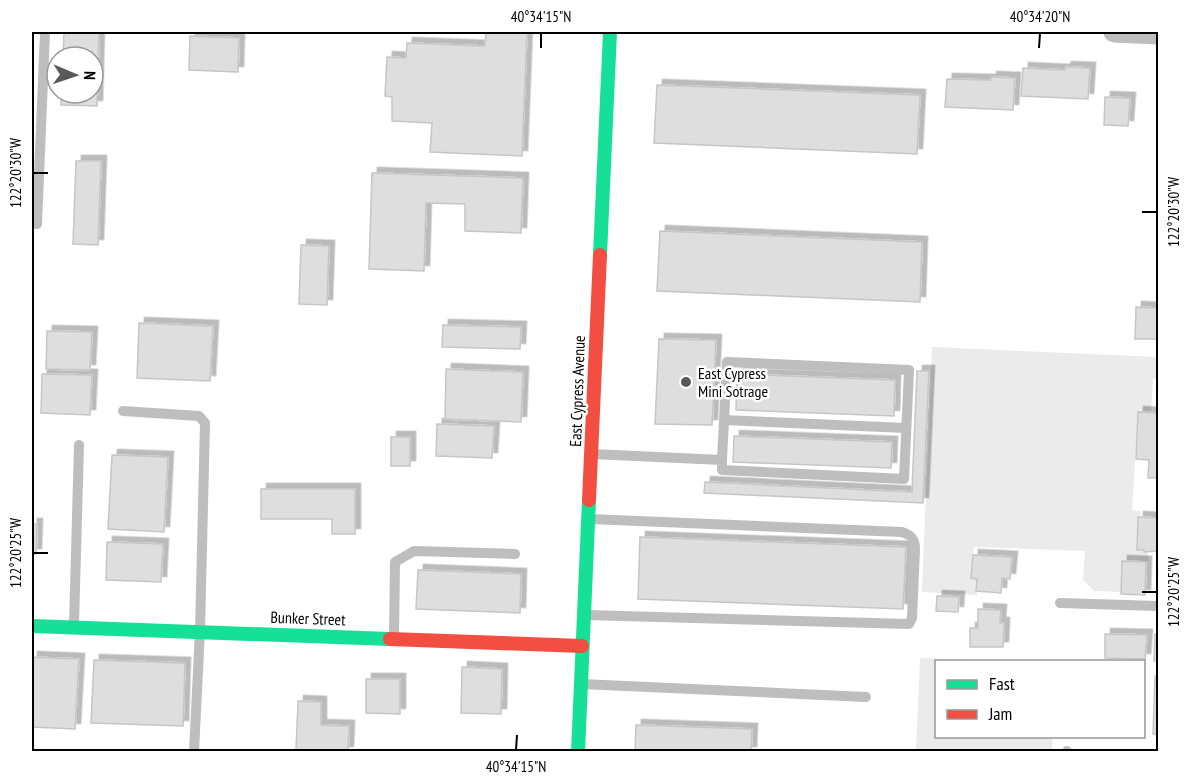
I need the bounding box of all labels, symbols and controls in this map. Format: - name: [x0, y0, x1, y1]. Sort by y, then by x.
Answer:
- text: 40°34'15"N: [511, 7, 571, 26]
- text: 40°34'20"N: [1010, 7, 1070, 26]
- north arrow: [45, 45, 105, 105]
- text: N: [80, 71, 100, 80]
- text: 122°20'30"W: [6, 138, 25, 208]
- text: 122°20'30"W: [1164, 177, 1183, 247]
- street label: East Cypress Avenue: [565, 335, 589, 447]
- place label: East Cypress Mini Sotrage: [698, 363, 768, 401]
- marker: East Cypress Mini Sotrage: [679, 375, 693, 389]
- text: 122°20'25"W: [6, 518, 25, 588]
- text: 122°20'25"W: [1164, 557, 1183, 627]
- street label: Bunker Street: [270, 607, 346, 629]
- legend: [935, 660, 1145, 738]
- text: Fast: [989, 672, 1015, 695]
- text: Jam: [988, 702, 1012, 725]
- text: 40°34'15"N: [486, 757, 546, 776]

